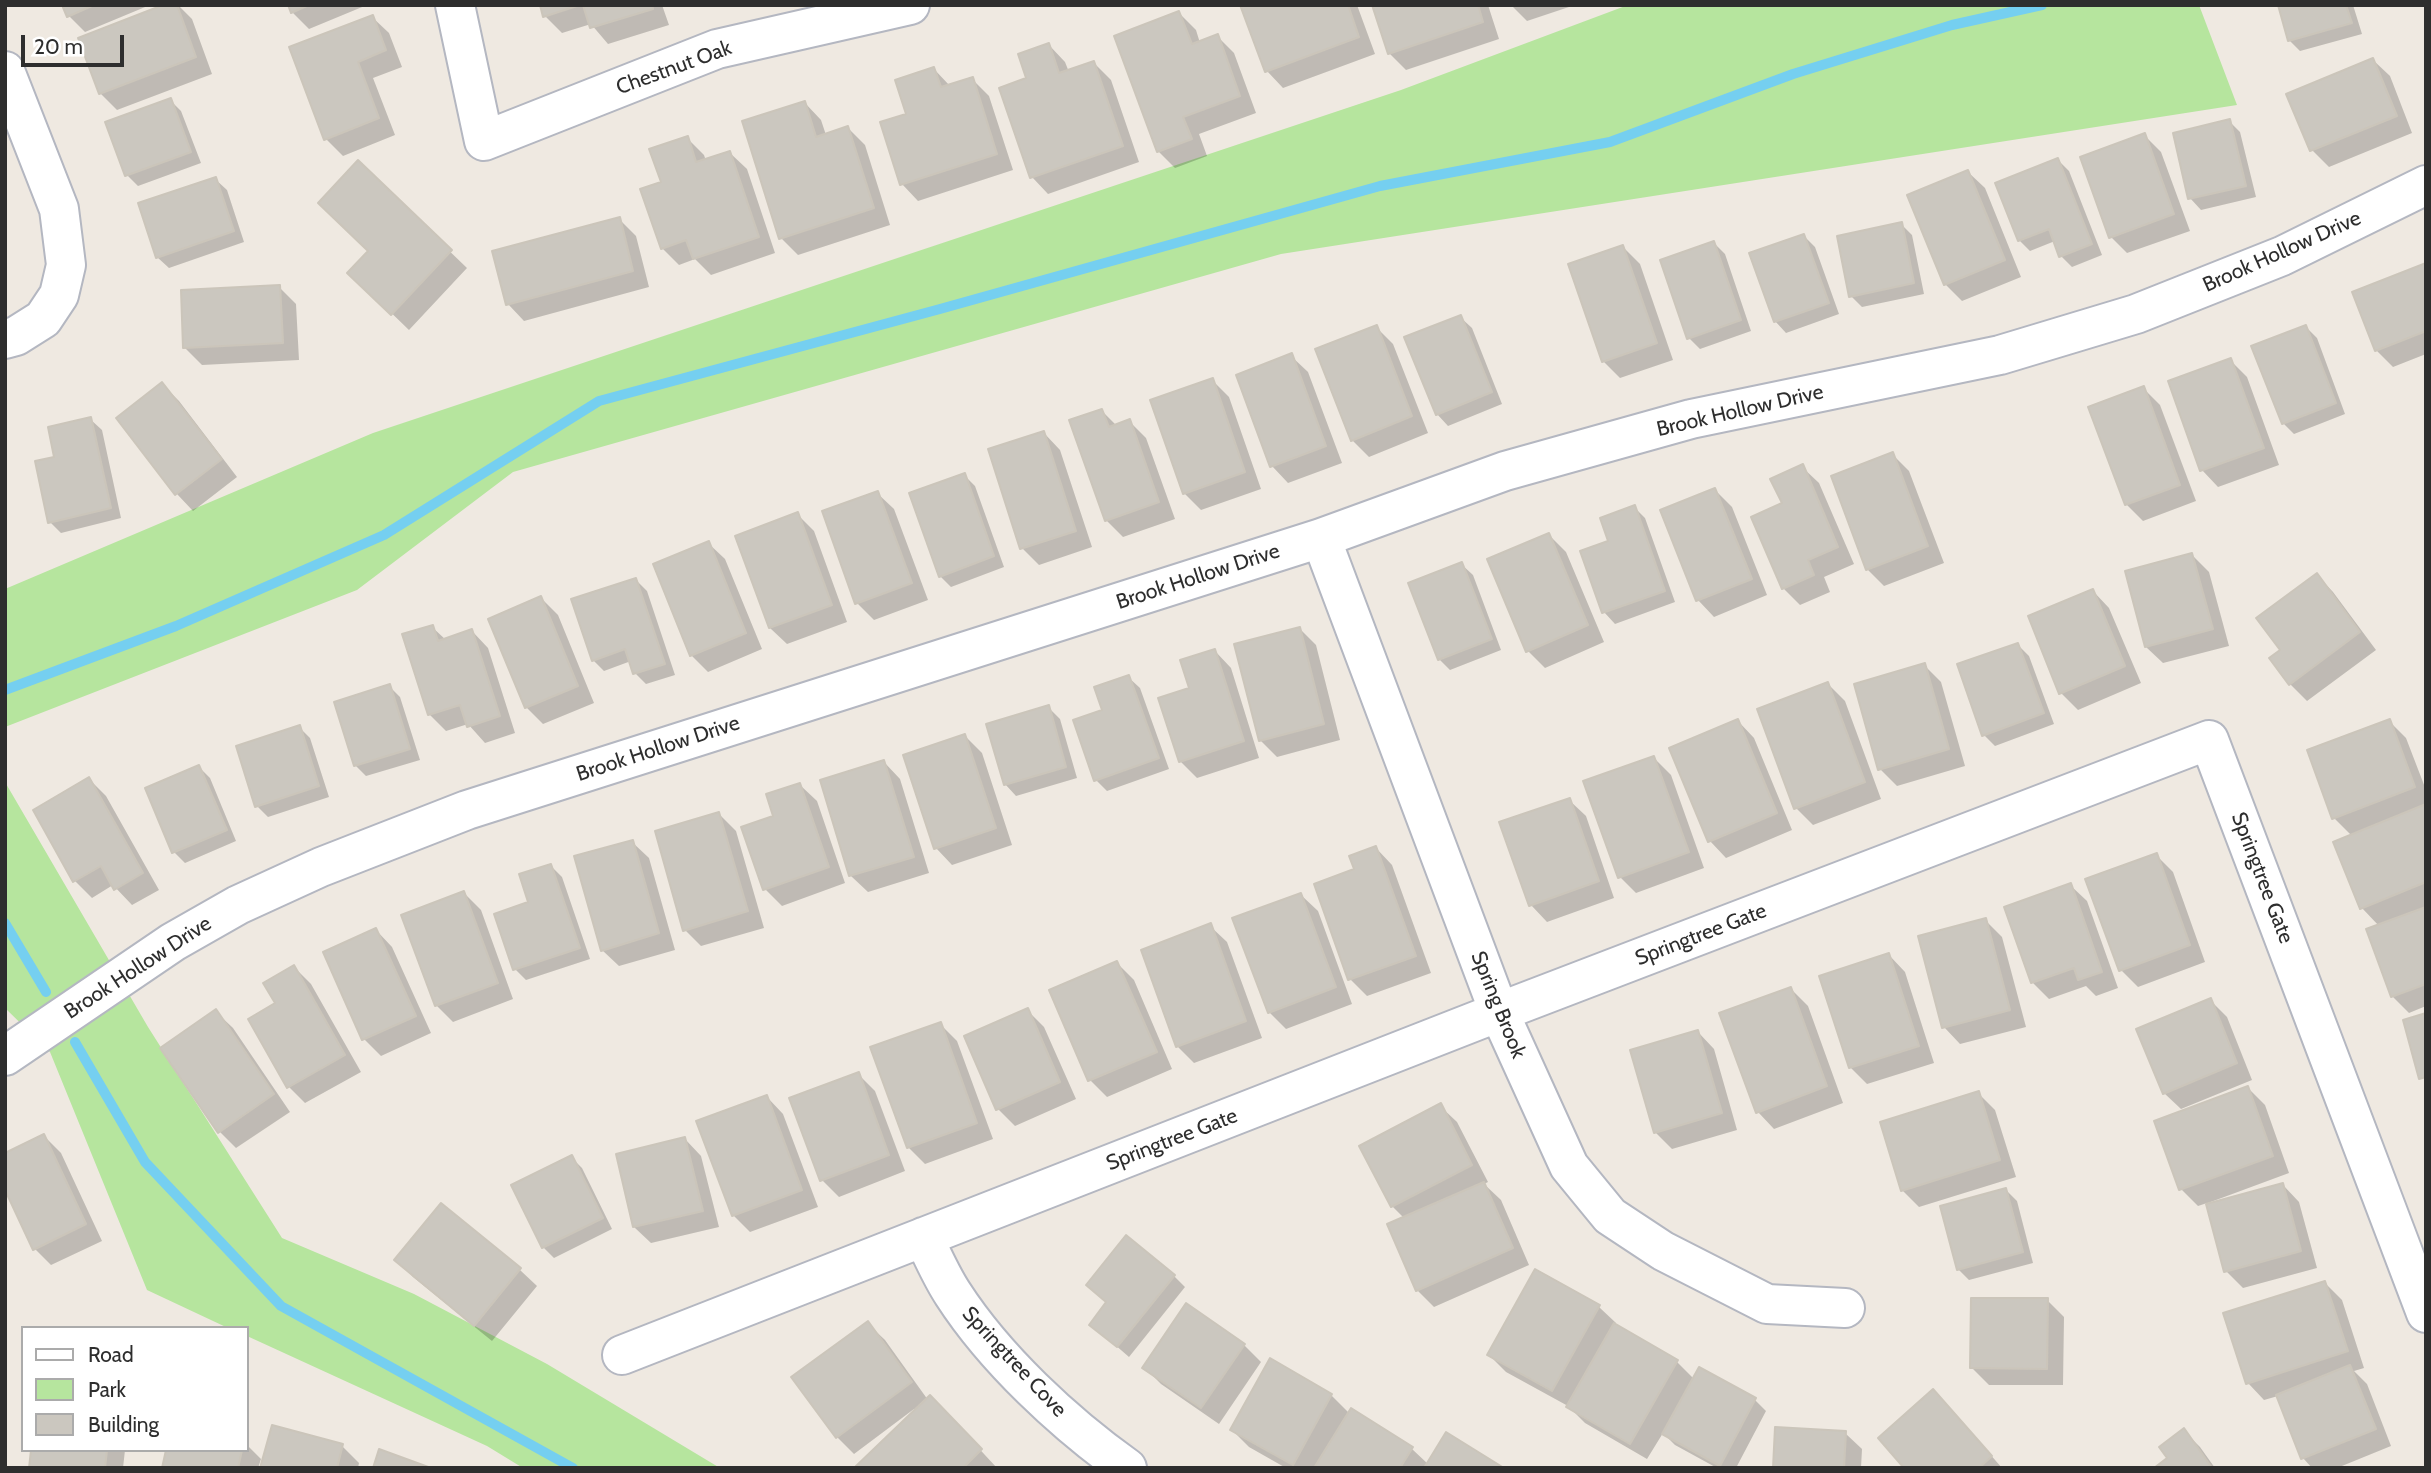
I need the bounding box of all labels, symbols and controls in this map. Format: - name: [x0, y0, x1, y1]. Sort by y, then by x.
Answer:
- scale bar: [24, 21, 128, 65]
- text: 20 m: [34, 34, 83, 59]
- street label: Chestnut Oak: [613, 35, 735, 101]
- street label: Brook Hollow Drive: [2199, 206, 2365, 298]
- street label: Brook Hollow Drive: [1654, 380, 1826, 442]
- street label: Brook Hollow Drive: [1113, 539, 1283, 615]
- street label: Brook Hollow Drive: [573, 711, 743, 787]
- street label: Springtree Gate: [2225, 809, 2299, 947]
- street label: Springtree Gate: [1632, 898, 1770, 972]
- street label: Brook Hollow Drive: [60, 911, 216, 1025]
- street label: Spring Brook: [1465, 948, 1531, 1062]
- street label: Springtree Gate: [1103, 1103, 1241, 1177]
- street label: Springtree Cove: [956, 1302, 1072, 1422]
- legend: [21, 1326, 248, 1452]
- text: Road: [88, 1342, 134, 1367]
- text: Park: [88, 1377, 126, 1402]
- text: Building: [88, 1412, 159, 1437]

